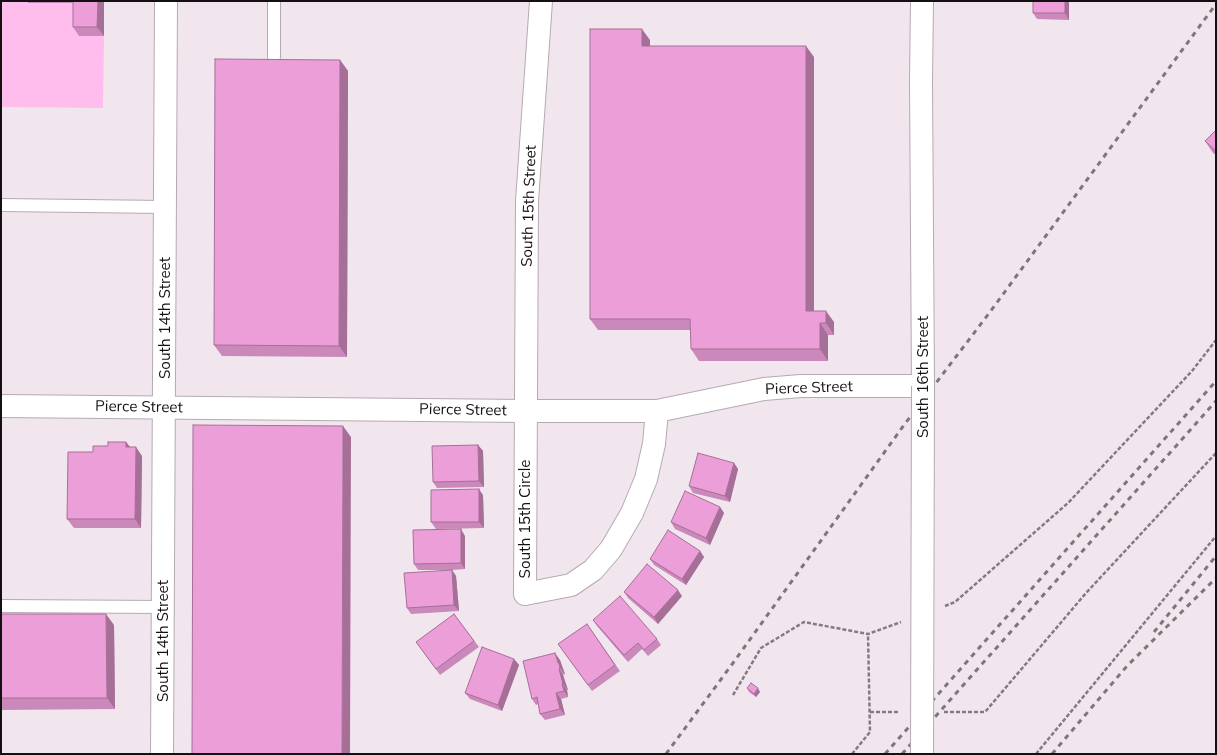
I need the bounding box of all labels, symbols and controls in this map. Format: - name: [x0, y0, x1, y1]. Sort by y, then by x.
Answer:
- street label: South 15th Street: [518, 145, 540, 267]
- street label: South 14th Street: [156, 257, 174, 379]
- street label: South 16th Street: [914, 316, 932, 438]
- street label: Pierce Street: [765, 377, 853, 399]
- street label: Pierce Street: [95, 397, 183, 417]
- street label: Pierce Street: [419, 400, 507, 420]
- street label: South 15th Circle: [516, 460, 534, 578]
- street label: South 14th Street: [154, 580, 172, 702]

